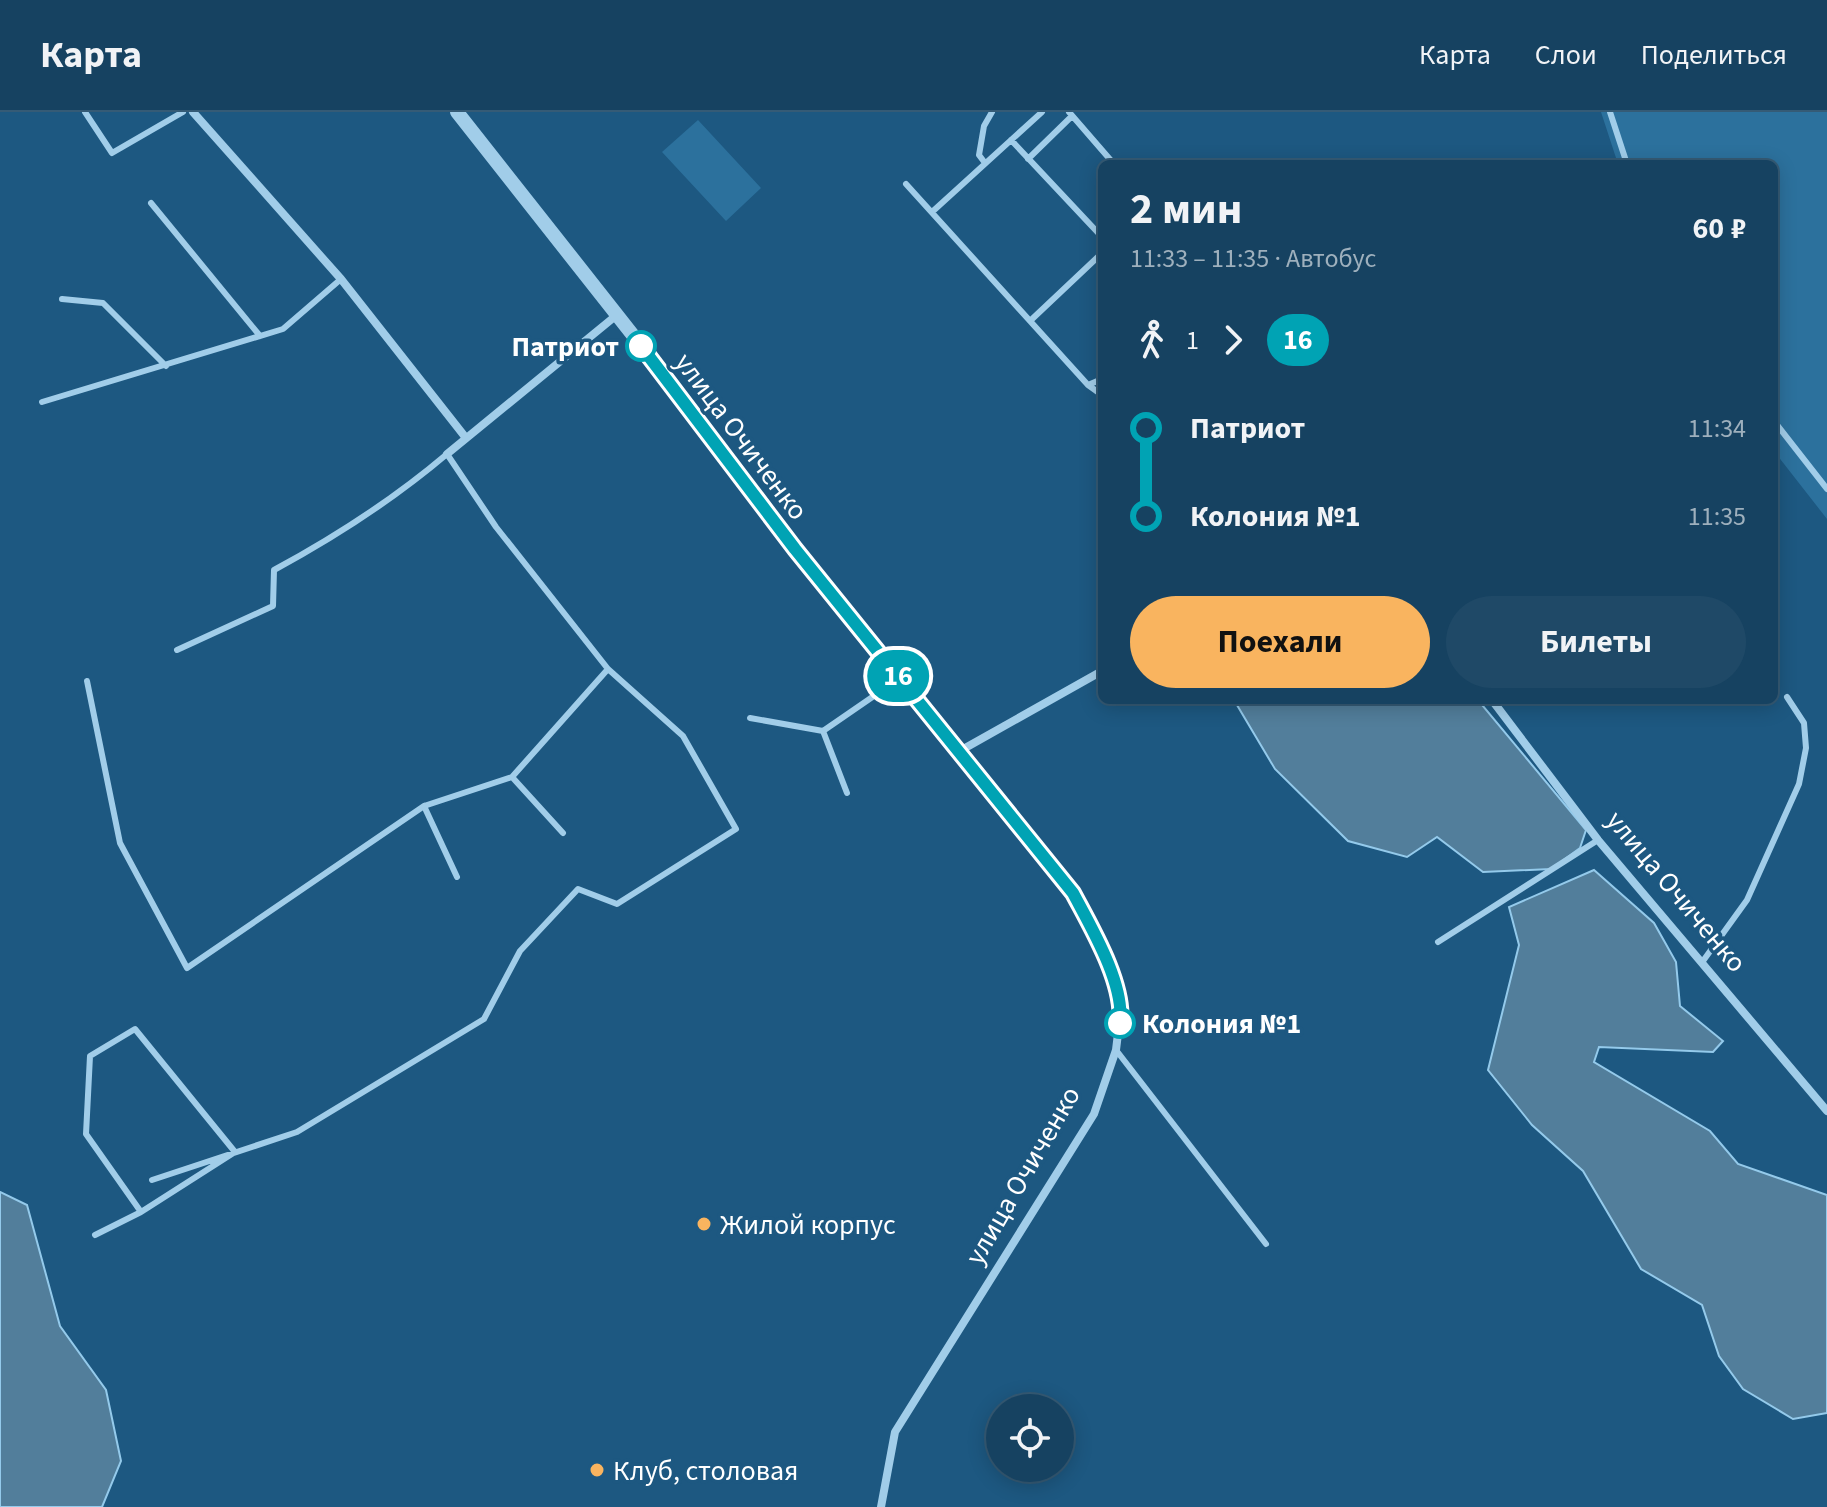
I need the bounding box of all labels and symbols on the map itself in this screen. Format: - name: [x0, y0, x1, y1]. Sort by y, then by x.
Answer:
- place label: Патриот: [511, 327, 619, 367]
- marker: Патриот: [626, 331, 656, 361]
- street label: улица Очиченко: [665, 345, 817, 529]
- line badge: 16: [862, 650, 934, 702]
- street label: улица Очиченко: [1597, 802, 1756, 981]
- place label: Колония №1: [1142, 1004, 1301, 1044]
- marker: Колония №1: [1105, 1008, 1135, 1038]
- street label: улица Очиченко: [955, 1079, 1090, 1272]
- place label: Жилой корпус: [720, 1205, 896, 1245]
- marker: Жилой корпус: [695, 1215, 713, 1233]
- place label: Клуб, столовая: [613, 1451, 798, 1491]
- marker: Клуб, столовая: [588, 1461, 606, 1479]

